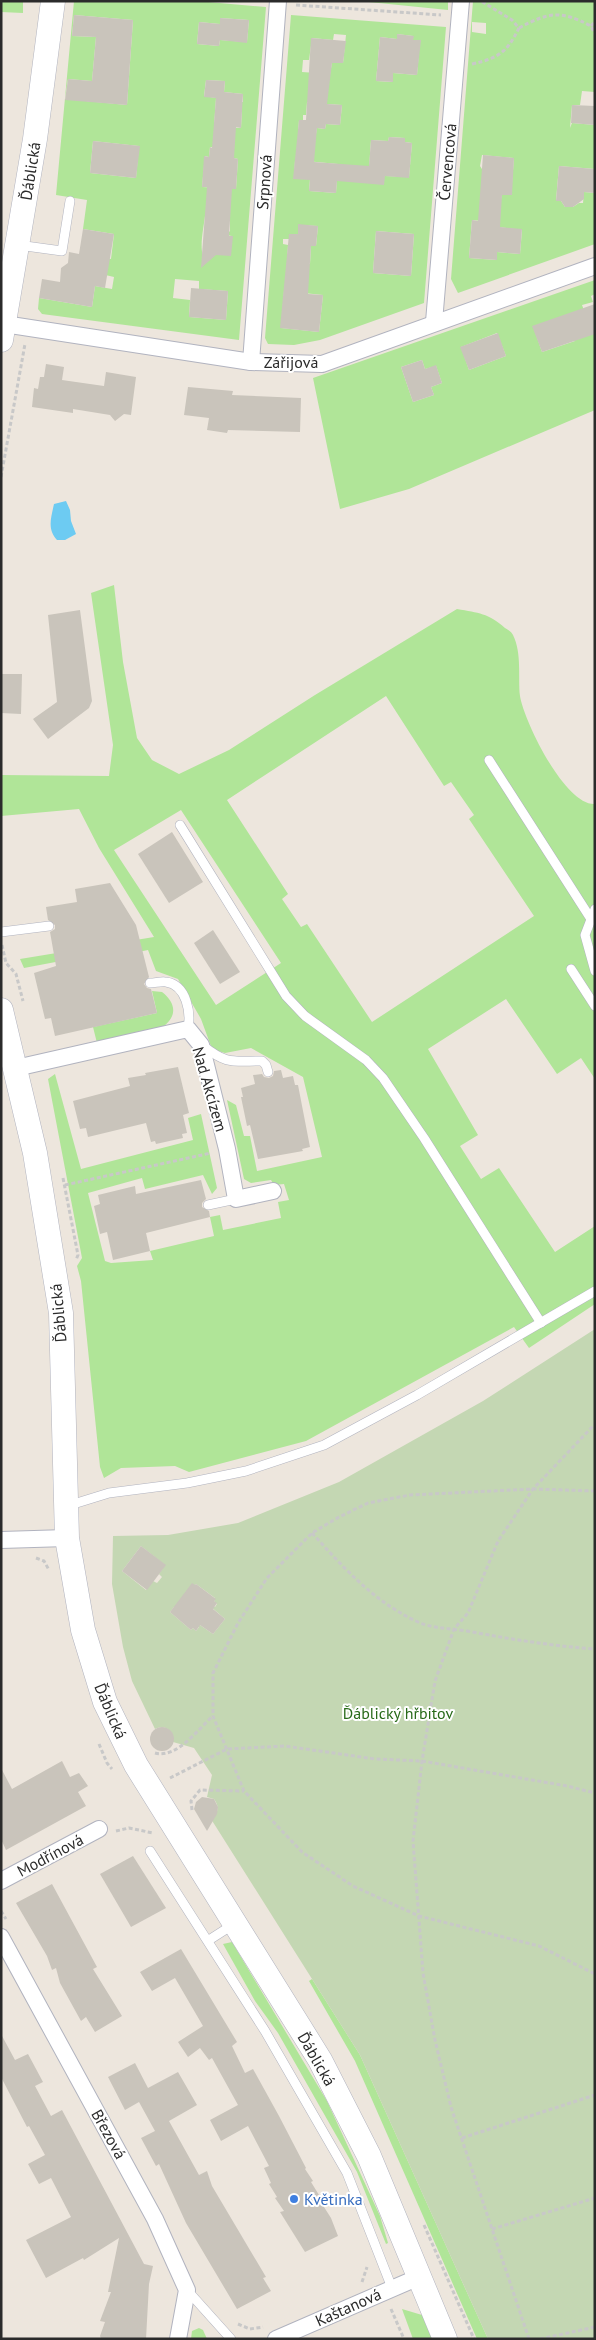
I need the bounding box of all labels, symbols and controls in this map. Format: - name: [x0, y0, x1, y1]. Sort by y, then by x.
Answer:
- street label: Červencová: [434, 123, 460, 201]
- street label: Ďáblická: [16, 140, 44, 202]
- street label: Srpnová: [252, 154, 276, 210]
- street label: Zářijová: [264, 352, 318, 372]
- street label: Nad Akcízem: [188, 1044, 232, 1134]
- street label: Ďáblická: [45, 1283, 71, 1343]
- street label: Ďáblická: [90, 1680, 132, 1742]
- park label: Ďáblický hřbitov: [343, 1703, 453, 1723]
- street label: Modřínová: [13, 1829, 87, 1881]
- street label: Ďáblická: [294, 2029, 340, 2089]
- street label: Březová: [87, 2106, 131, 2162]
- place label: Květinka: [304, 2189, 363, 2209]
- marker: Květinka: [288, 2193, 300, 2205]
- street label: Kaštanová: [312, 2284, 384, 2330]

